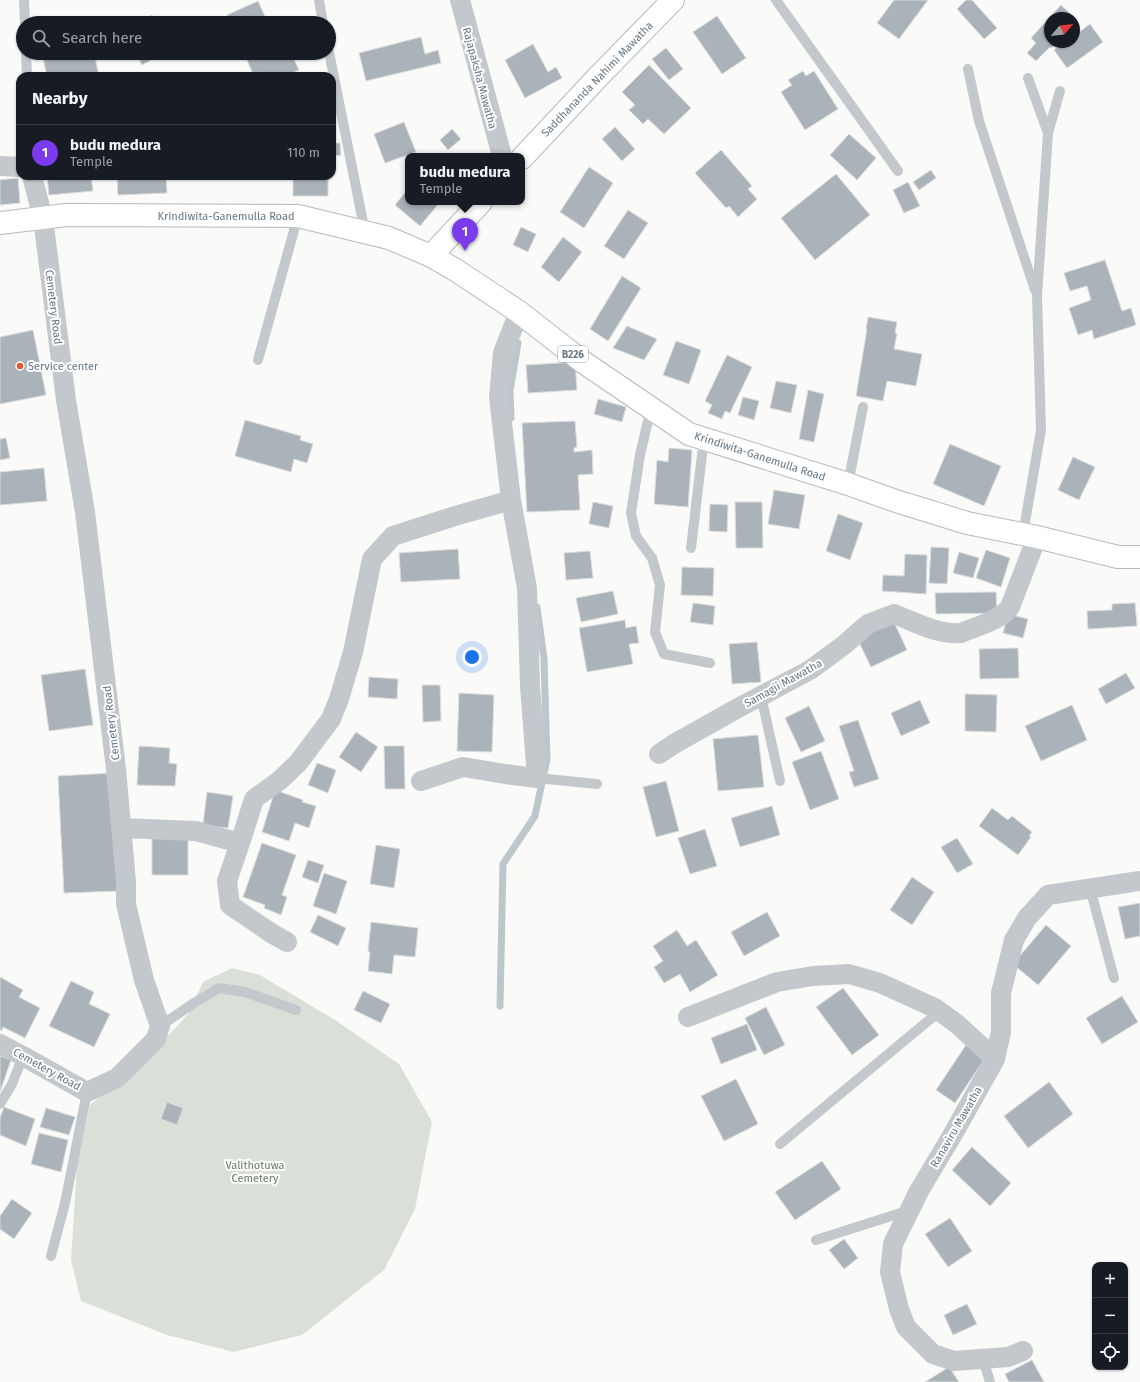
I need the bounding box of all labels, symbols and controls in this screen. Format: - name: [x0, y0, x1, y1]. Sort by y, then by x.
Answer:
- north arrow: [1044, 12, 1080, 48]
- search box: [16, 16, 336, 60]
- street label: Saddhananda Nahimi Mawatha: [539, 19, 656, 140]
- street label: Rajapaksha Mawatha: [460, 26, 499, 130]
- icon: search: [30, 27, 52, 49]
- text: Search here: [62, 29, 142, 47]
- text: Nearby: [32, 88, 87, 109]
- text: budu medura: [70, 136, 161, 154]
- text: 1: [42, 145, 48, 160]
- text: 110 m: [287, 145, 320, 160]
- popup: [405, 153, 525, 205]
- text: Temple: [70, 154, 113, 169]
- text: budu medura: [420, 163, 510, 181]
- text: Temple: [420, 181, 462, 196]
- street label: Krindiwita-Ganemulla Road: [158, 210, 295, 223]
- pin: 1: [452, 218, 478, 251]
- street label: Cemetery Road: [42, 269, 65, 345]
- road number: B226: [558, 346, 588, 362]
- place label: Service center: [28, 360, 99, 373]
- marker: Service center: [15, 361, 25, 371]
- street label: Krindiwita-Ganemulla Road: [693, 429, 827, 484]
- your location: [462, 647, 482, 667]
- street label: Samagii Mawatha: [742, 657, 824, 710]
- street label: Cemetery Road: [100, 685, 123, 761]
- street label: Cemetery Road: [11, 1046, 83, 1093]
- street label: Ranaviru Mawatha: [928, 1084, 985, 1170]
- park label: Valithotuwa Cemetery: [226, 1159, 284, 1185]
- map controls: [1092, 1262, 1128, 1370]
- button: +: [1092, 1262, 1128, 1298]
- button: −: [1092, 1298, 1128, 1334]
- button: locate: [1092, 1334, 1128, 1370]

